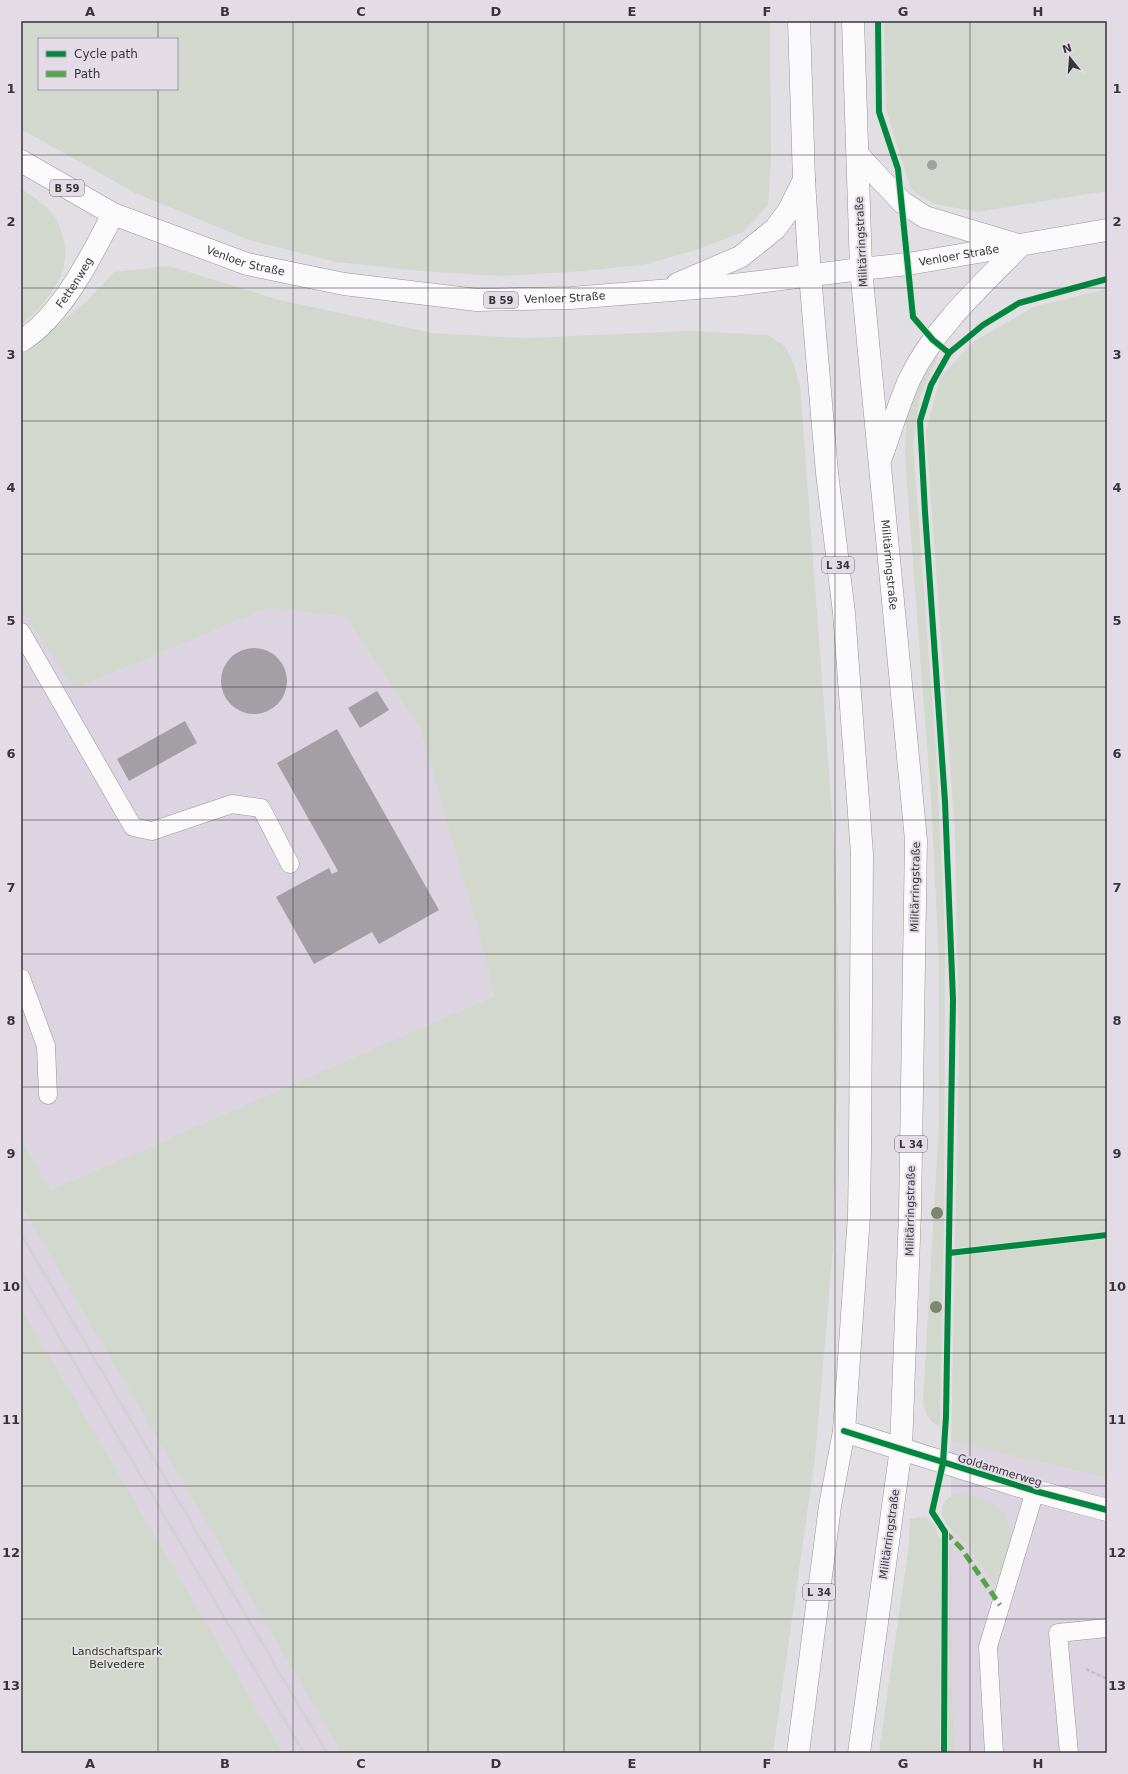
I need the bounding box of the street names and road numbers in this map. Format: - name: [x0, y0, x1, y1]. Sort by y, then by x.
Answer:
- road number: B 59: [50, 180, 84, 196]
- street label: Militärringstraße: [853, 196, 870, 288]
- street label: Venloer Straße: [204, 243, 286, 279]
- street label: Venloer Straße: [918, 243, 1000, 269]
- street label: Fettenweg: [53, 255, 96, 311]
- street label: Venloer Straße: [524, 289, 606, 306]
- road number: B 59: [484, 292, 518, 308]
- street label: Militärringstraße: [878, 519, 900, 611]
- road number: L 34: [822, 557, 854, 573]
- street label: Militärringstraße: [908, 841, 923, 932]
- road number: L 34: [895, 1136, 927, 1152]
- street label: Militärringstraße: [903, 1165, 918, 1256]
- street label: Goldammerweg: [956, 1451, 1044, 1489]
- street label: Militärringstraße: [877, 1488, 902, 1580]
- road number: L 34: [803, 1584, 835, 1600]

